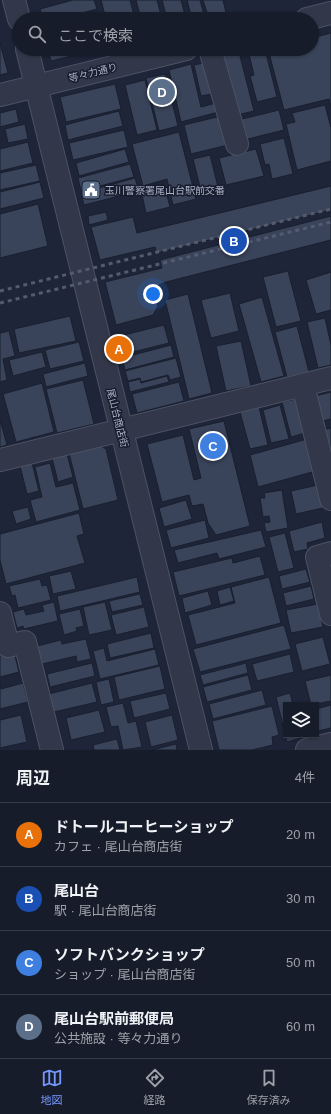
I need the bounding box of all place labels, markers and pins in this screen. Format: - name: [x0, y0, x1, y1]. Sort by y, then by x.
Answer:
- pin: D: [149, 77, 175, 107]
- public building icon: 玉川警察署尾山台駅前交番: [80, 179, 102, 201]
- place label: 玉川警察署尾山台駅前交番: [105, 185, 225, 196]
- pin: B: [221, 226, 247, 256]
- pin: A: [106, 334, 132, 364]
- pin: C: [200, 431, 226, 461]

